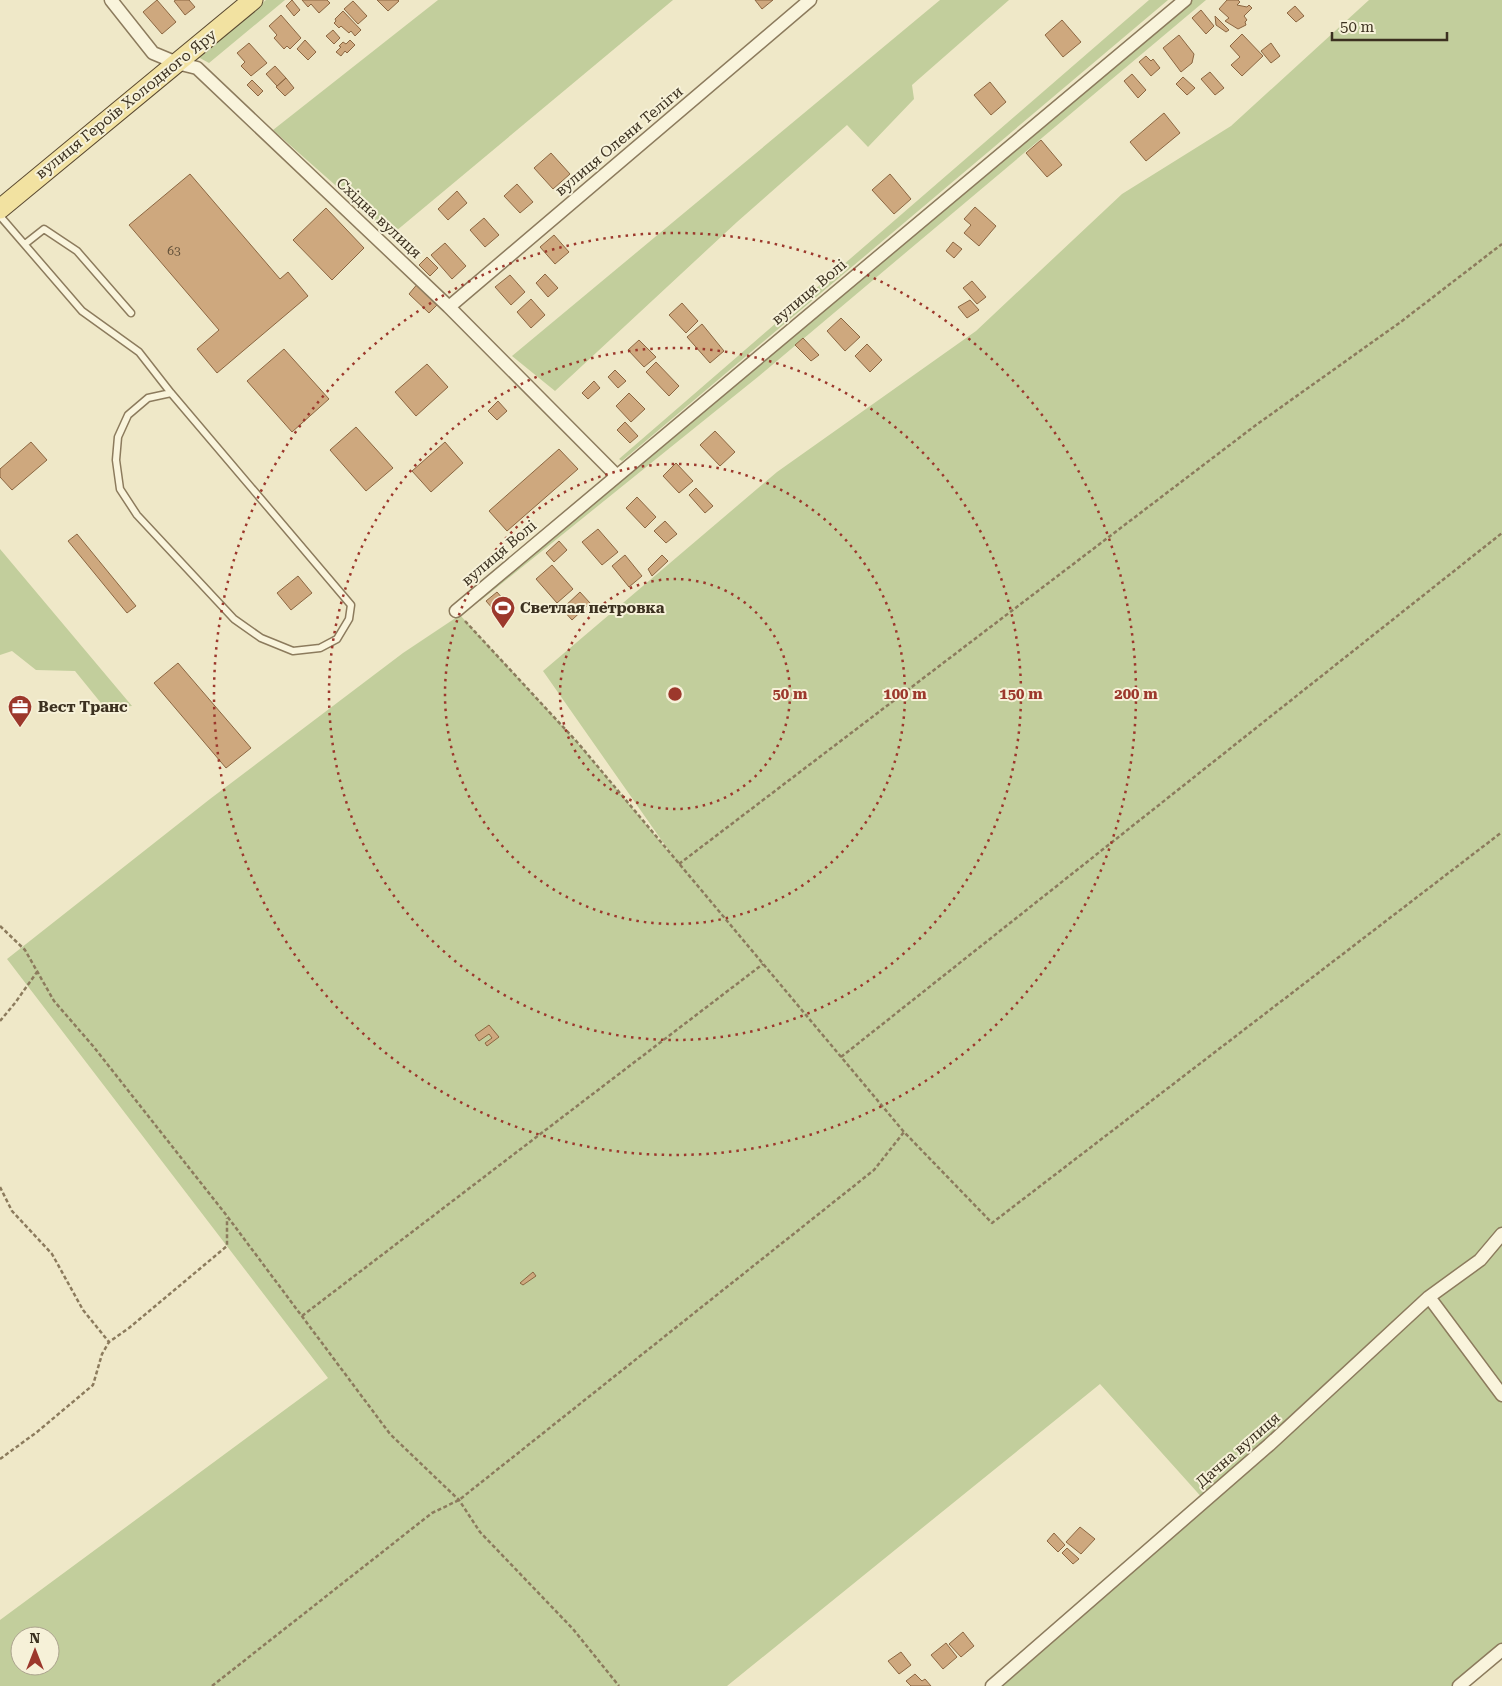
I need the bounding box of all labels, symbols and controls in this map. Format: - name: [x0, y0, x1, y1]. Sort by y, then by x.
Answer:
- scale bar: [1332, 10, 1447, 42]
- text: 50 m: [1340, 18, 1375, 36]
- street label: вулиця Героїв Холодного Яру: [32, 25, 220, 183]
- street label: вулиця Олени Теліги: [552, 82, 686, 200]
- street label: Східна вулиця: [333, 174, 425, 262]
- house number: 63: [167, 244, 181, 258]
- street label: вулиця Волі: [768, 255, 850, 329]
- street label: вулиця Волі: [458, 516, 540, 590]
- sports icon: Светлая петровка: [490, 595, 516, 629]
- place label: Светлая петровка: [520, 599, 665, 617]
- centre of rings: [666, 685, 684, 703]
- text: 50 m: [772, 685, 808, 703]
- text: 100 m: [883, 685, 927, 703]
- text: 150 m: [999, 685, 1043, 703]
- text: 200 m: [1114, 685, 1158, 703]
- office icon: Вест Транс: [7, 694, 33, 728]
- place label: Вест Транс: [38, 698, 128, 716]
- street label: Дачна вулиця: [1192, 1409, 1284, 1491]
- north arrow: [10, 1626, 60, 1676]
- text: N: [30, 1630, 41, 1646]

